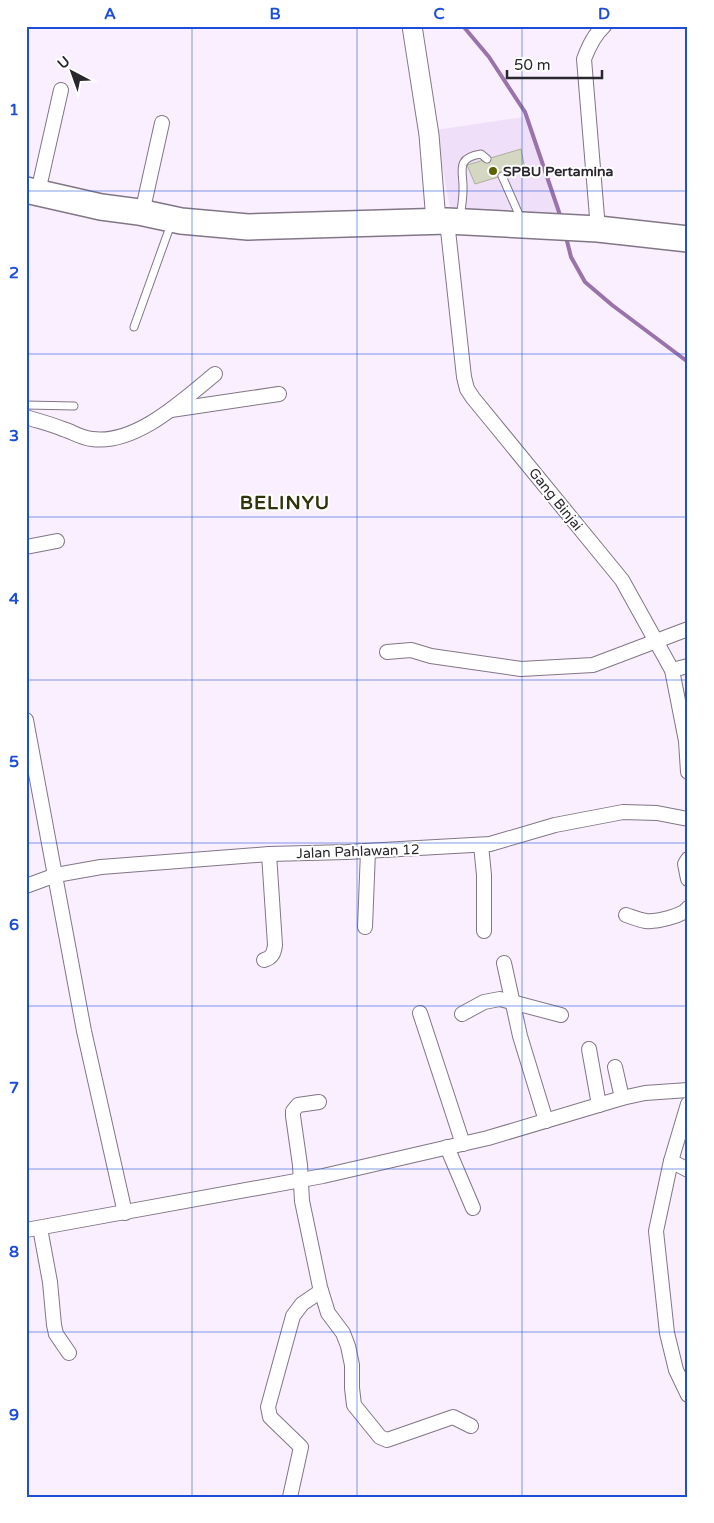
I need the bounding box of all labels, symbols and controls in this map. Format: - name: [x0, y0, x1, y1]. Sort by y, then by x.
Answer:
- text: A: [104, 4, 116, 24]
- text: B: [269, 4, 281, 24]
- text: C: [433, 4, 445, 24]
- text: D: [598, 4, 610, 24]
- north arrow: [48, 48, 98, 98]
- scale bar: [507, 48, 602, 80]
- text: U: [54, 53, 73, 72]
- text: 50 m: [514, 56, 551, 74]
- text: 1: [9, 100, 19, 120]
- place label: SPBU Pertamina: [503, 163, 614, 180]
- marker: SPBU Pertamina: [487, 165, 499, 177]
- text: 2: [9, 263, 19, 283]
- text: 3: [9, 426, 19, 446]
- street label: Gang Binjai: [525, 464, 586, 534]
- district label: BELINYU: [240, 492, 330, 514]
- text: 4: [9, 589, 19, 609]
- text: 5: [9, 752, 19, 772]
- street label: Jalan Pahlawan 12: [296, 841, 420, 862]
- text: 6: [9, 915, 19, 935]
- text: 7: [9, 1078, 19, 1098]
- text: 8: [9, 1242, 19, 1262]
- text: 9: [9, 1405, 19, 1425]

